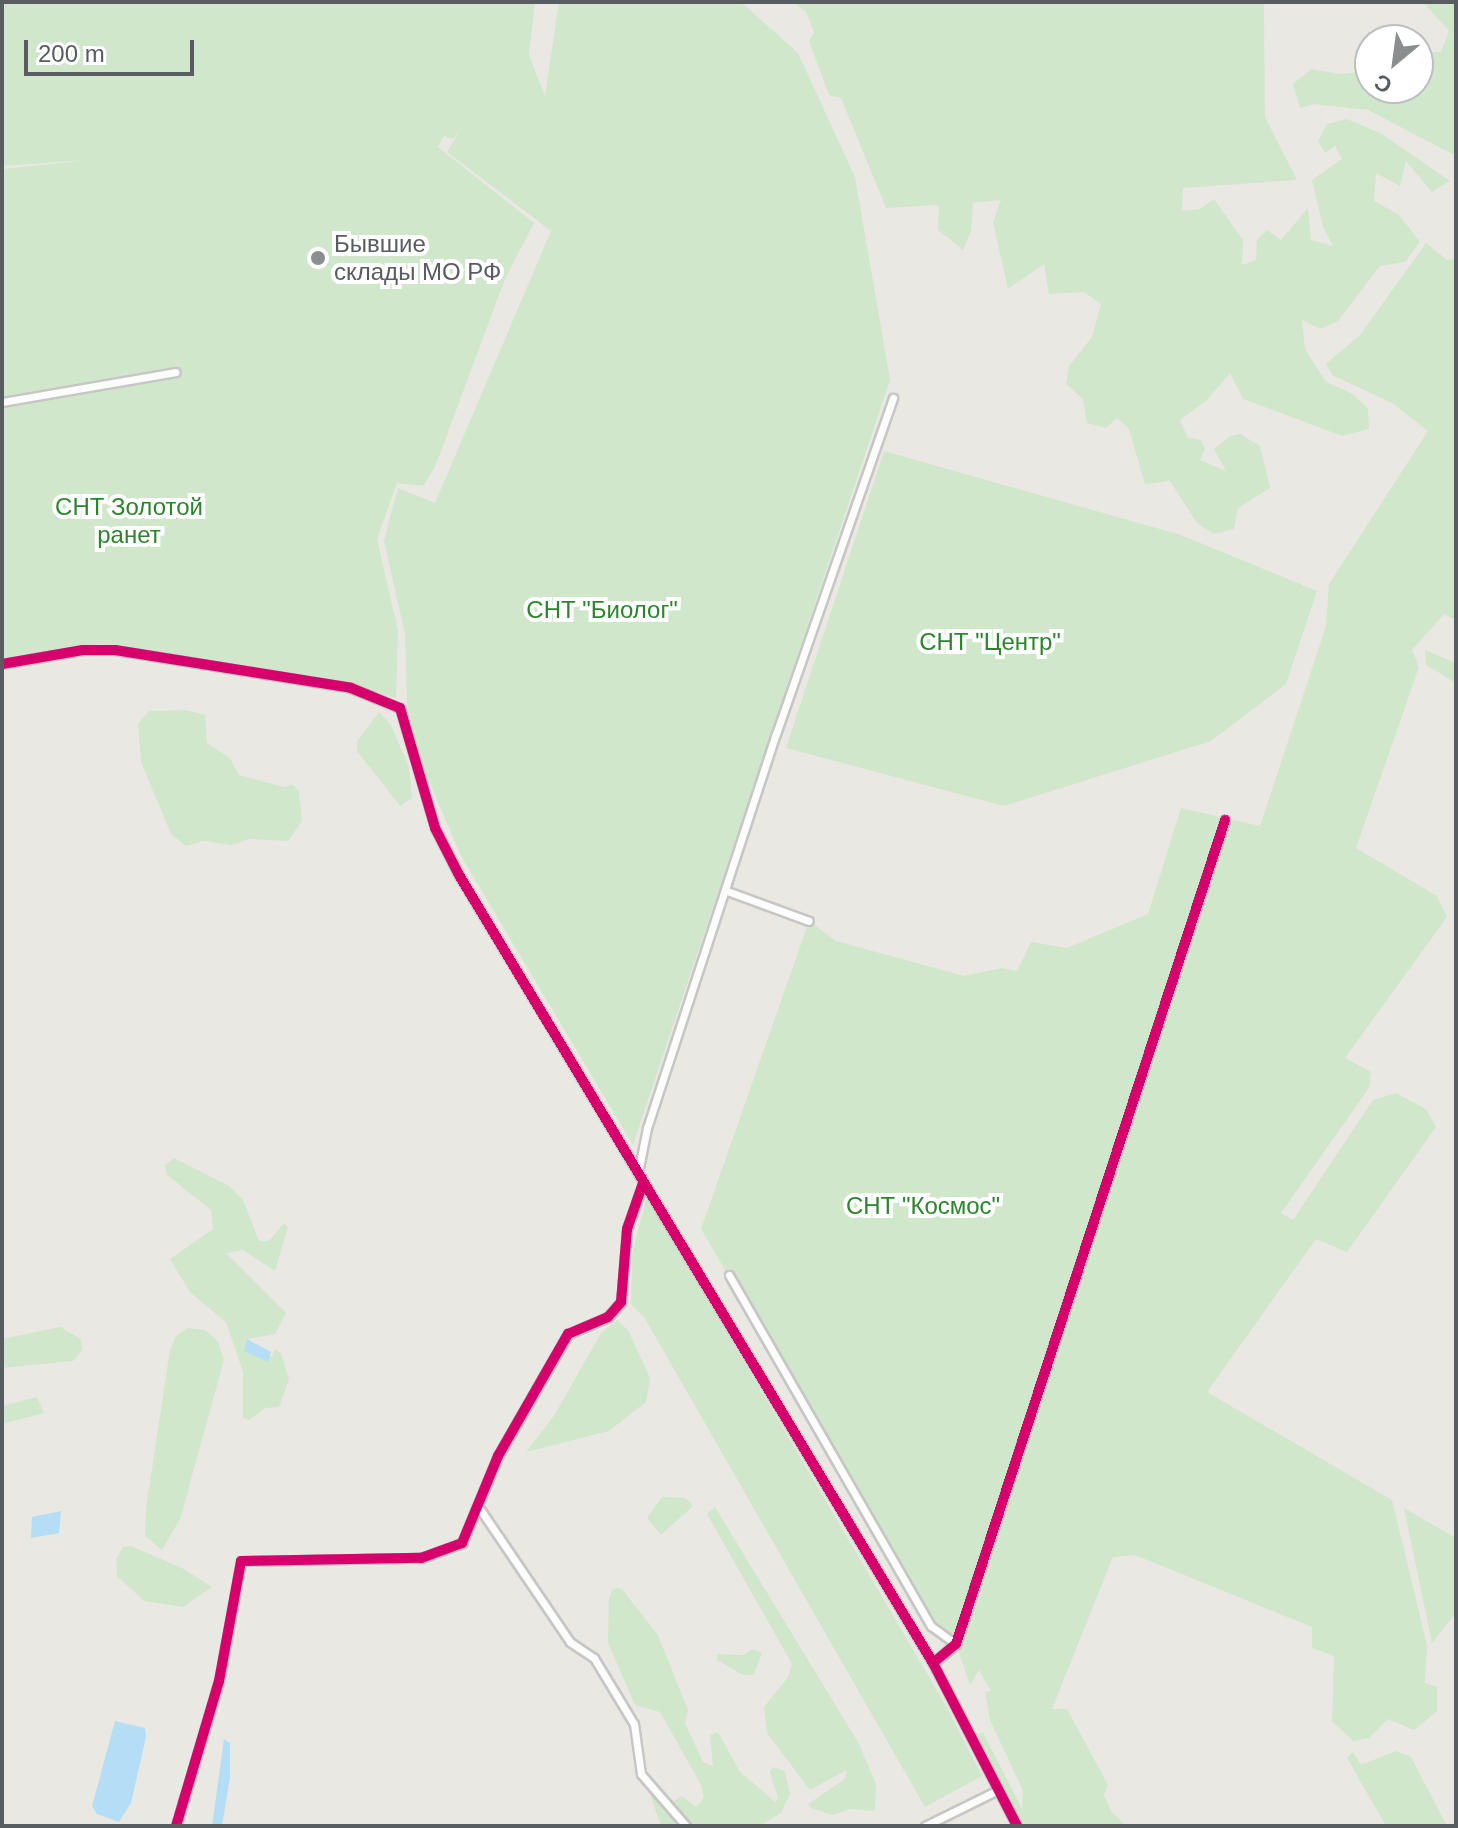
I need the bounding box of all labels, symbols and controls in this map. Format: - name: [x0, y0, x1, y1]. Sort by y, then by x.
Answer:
- scale bar: [28, 24, 198, 74]
- north arrow: [1354, 24, 1434, 104]
- text: 200 m: [38, 40, 105, 67]
- text: С: [1370, 69, 1396, 98]
- place label: Бывшие склады МО РФ: [334, 230, 501, 286]
- marker: Бывшие склады МО РФ: [309, 249, 327, 267]
- park label: СНТ Золотой ранет: [55, 493, 203, 549]
- park label: СНТ "Биолог": [526, 596, 678, 624]
- park label: СНТ "Центр": [919, 628, 1061, 656]
- park label: СНТ "Космос": [846, 1192, 1000, 1220]

